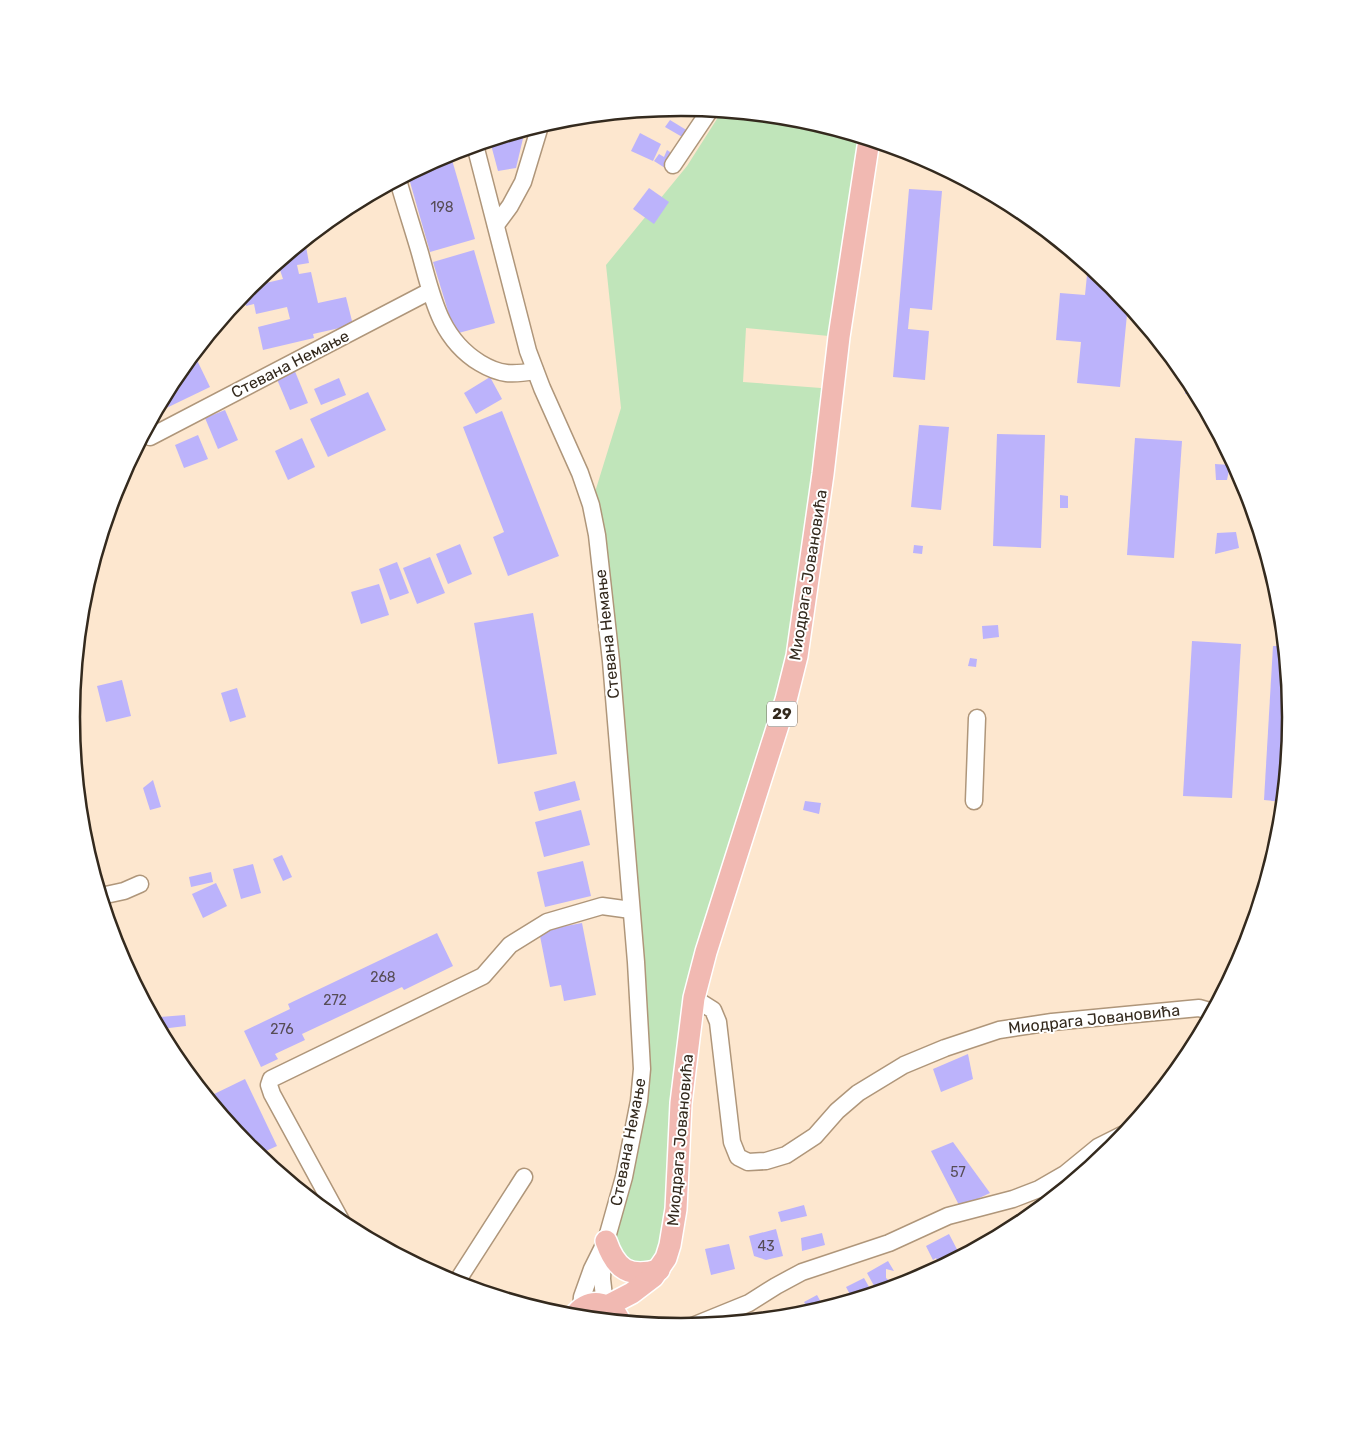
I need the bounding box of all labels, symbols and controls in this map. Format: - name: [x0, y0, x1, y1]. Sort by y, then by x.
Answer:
- house number: 198: [430, 199, 454, 216]
- street label: Стевана Немање: [228, 326, 352, 402]
- street label: Миодрага Јовановића: [785, 488, 831, 662]
- street label: Стевана Немање: [591, 568, 623, 700]
- road number: 29: [767, 702, 797, 726]
- house number: 268: [370, 969, 396, 986]
- house number: 272: [323, 992, 347, 1009]
- street label: Миодрага Јовановића: [1007, 1001, 1181, 1037]
- house number: 276: [270, 1021, 294, 1038]
- street label: Миодрага Јовановића: [663, 1053, 697, 1227]
- street label: Стевана Немање: [606, 1076, 650, 1208]
- house number: 57: [950, 1164, 966, 1181]
- house number: 43: [757, 1238, 775, 1255]

